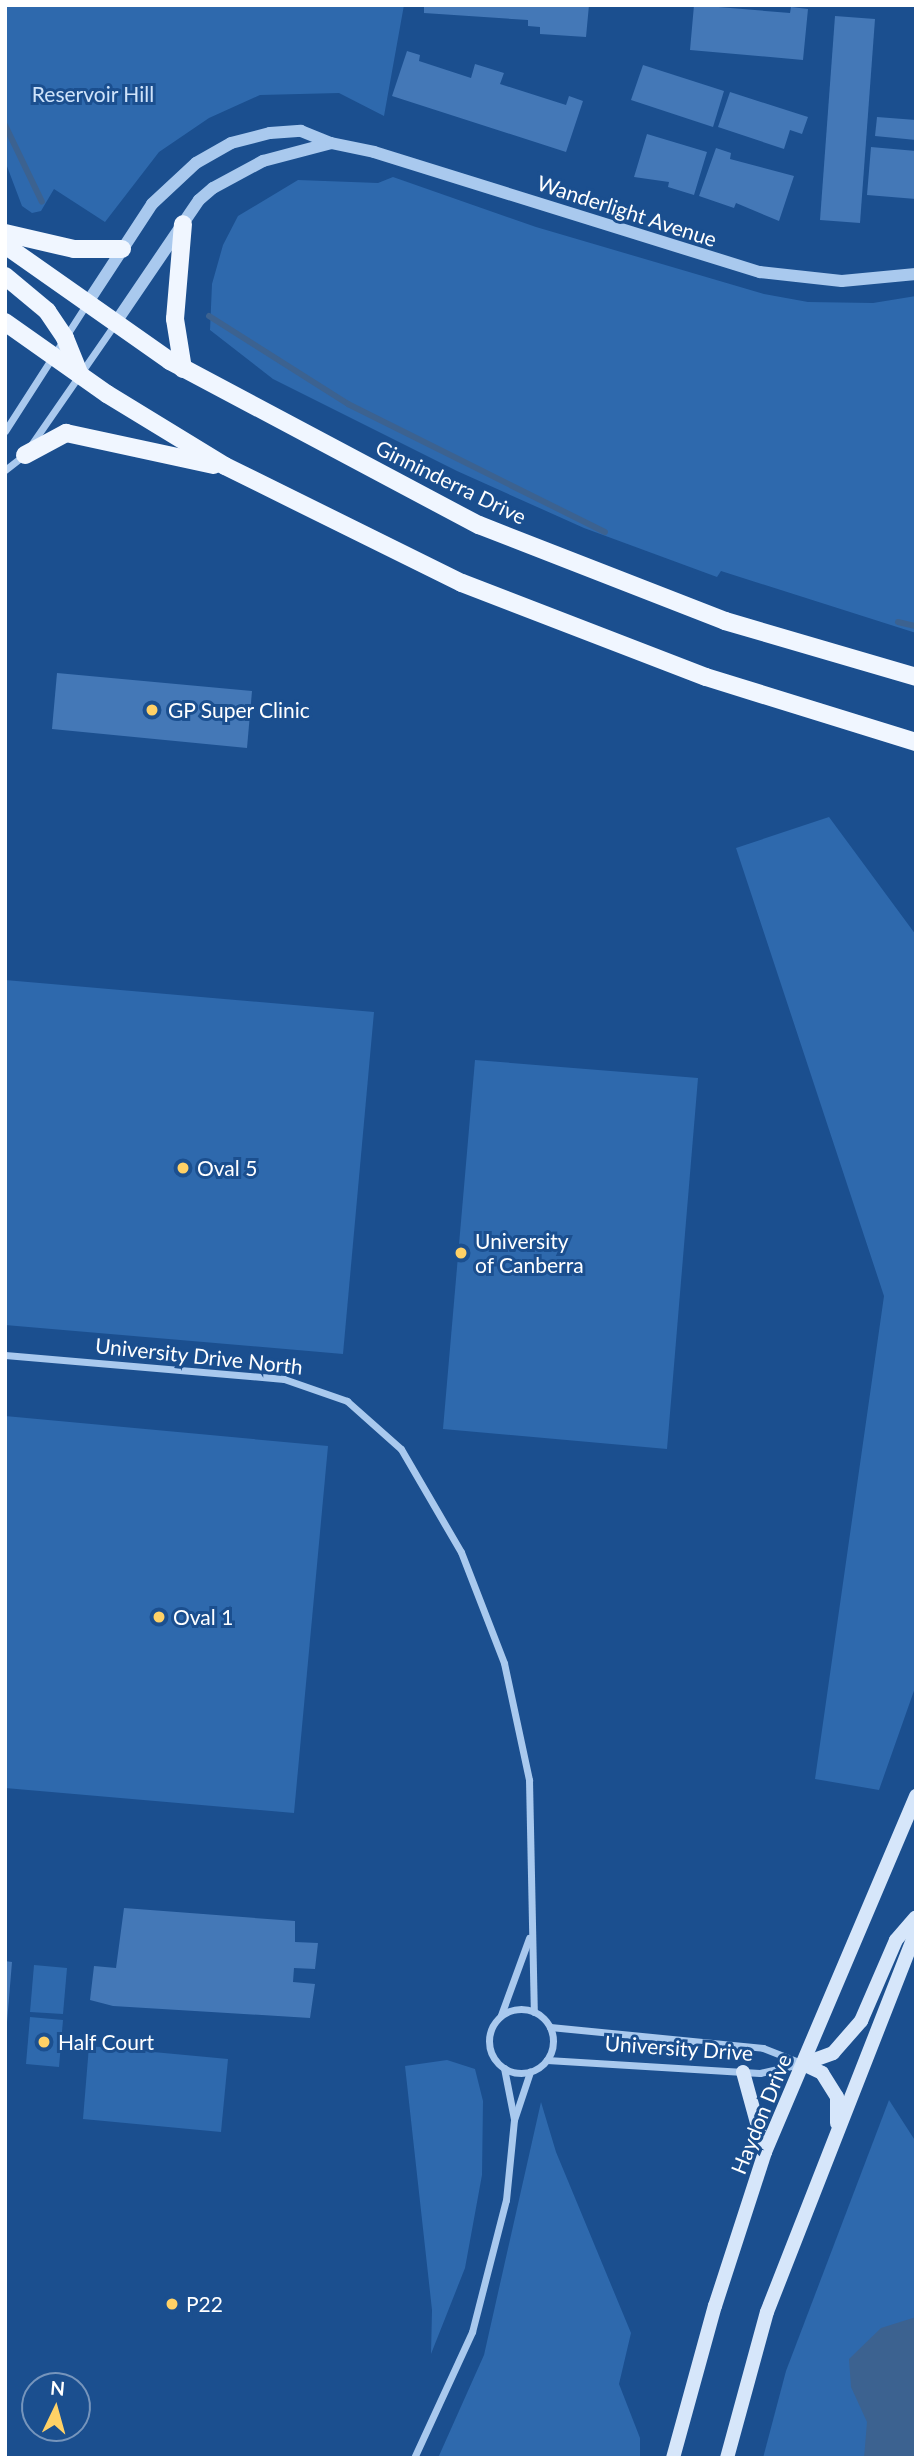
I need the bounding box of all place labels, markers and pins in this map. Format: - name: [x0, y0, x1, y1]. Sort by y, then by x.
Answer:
- place label: GP Super Clinic: [168, 697, 311, 723]
- marker: GP Super Clinic: [142, 700, 162, 720]
- place label: Oval 5: [197, 1155, 257, 1181]
- marker: Oval 5: [175, 1160, 191, 1176]
- place label: University of Canberra: [475, 1228, 584, 1278]
- marker: University of Canberra: [453, 1245, 469, 1261]
- place label: Oval 1: [173, 1604, 233, 1630]
- marker: Oval 1: [151, 1609, 167, 1625]
- place label: Half Court: [58, 2029, 154, 2055]
- marker: Half Court: [36, 2034, 52, 2050]
- place label: P22: [186, 2291, 223, 2317]
- marker: P22: [164, 2296, 180, 2312]

